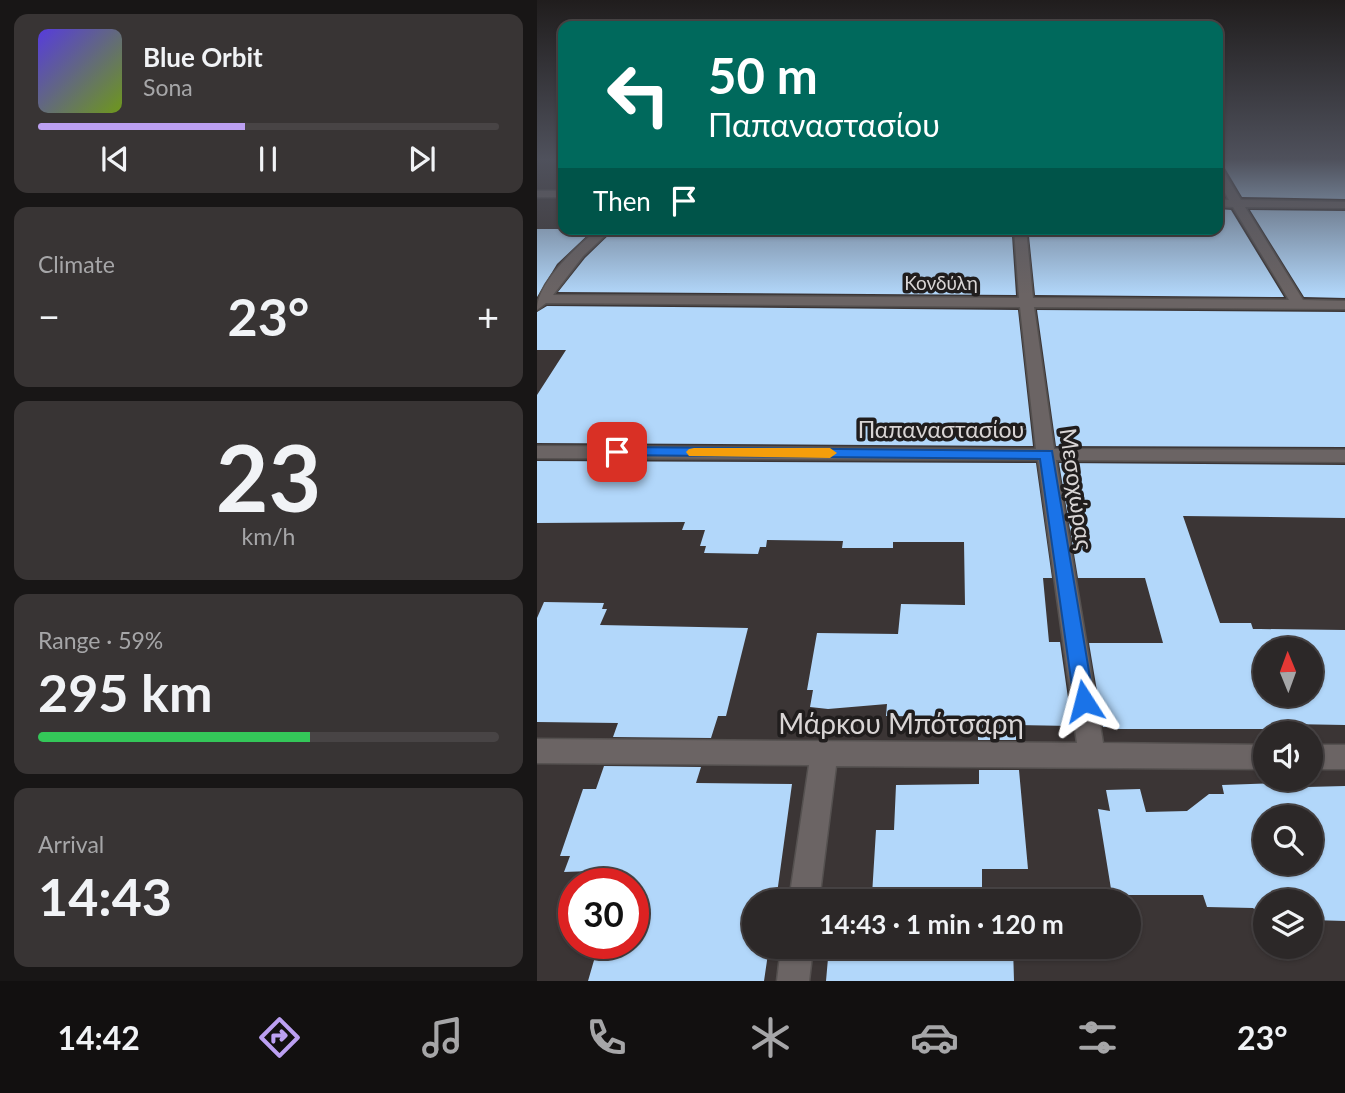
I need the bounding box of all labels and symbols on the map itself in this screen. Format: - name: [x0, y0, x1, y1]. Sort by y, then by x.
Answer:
- street label: Κονδύλη: [904, 271, 978, 294]
- street label: Παπαναστασίου: [858, 415, 1024, 443]
- pin: [587, 422, 647, 482]
- street label: Μεσοχώρας: [1055, 426, 1099, 552]
- north arrow: [1253, 637, 1323, 707]
- position arrow: [1047, 664, 1121, 738]
- street label: Μάρκου Μπότσαρη: [778, 706, 1024, 740]
- speed limit sign: 30: [558, 868, 649, 959]

